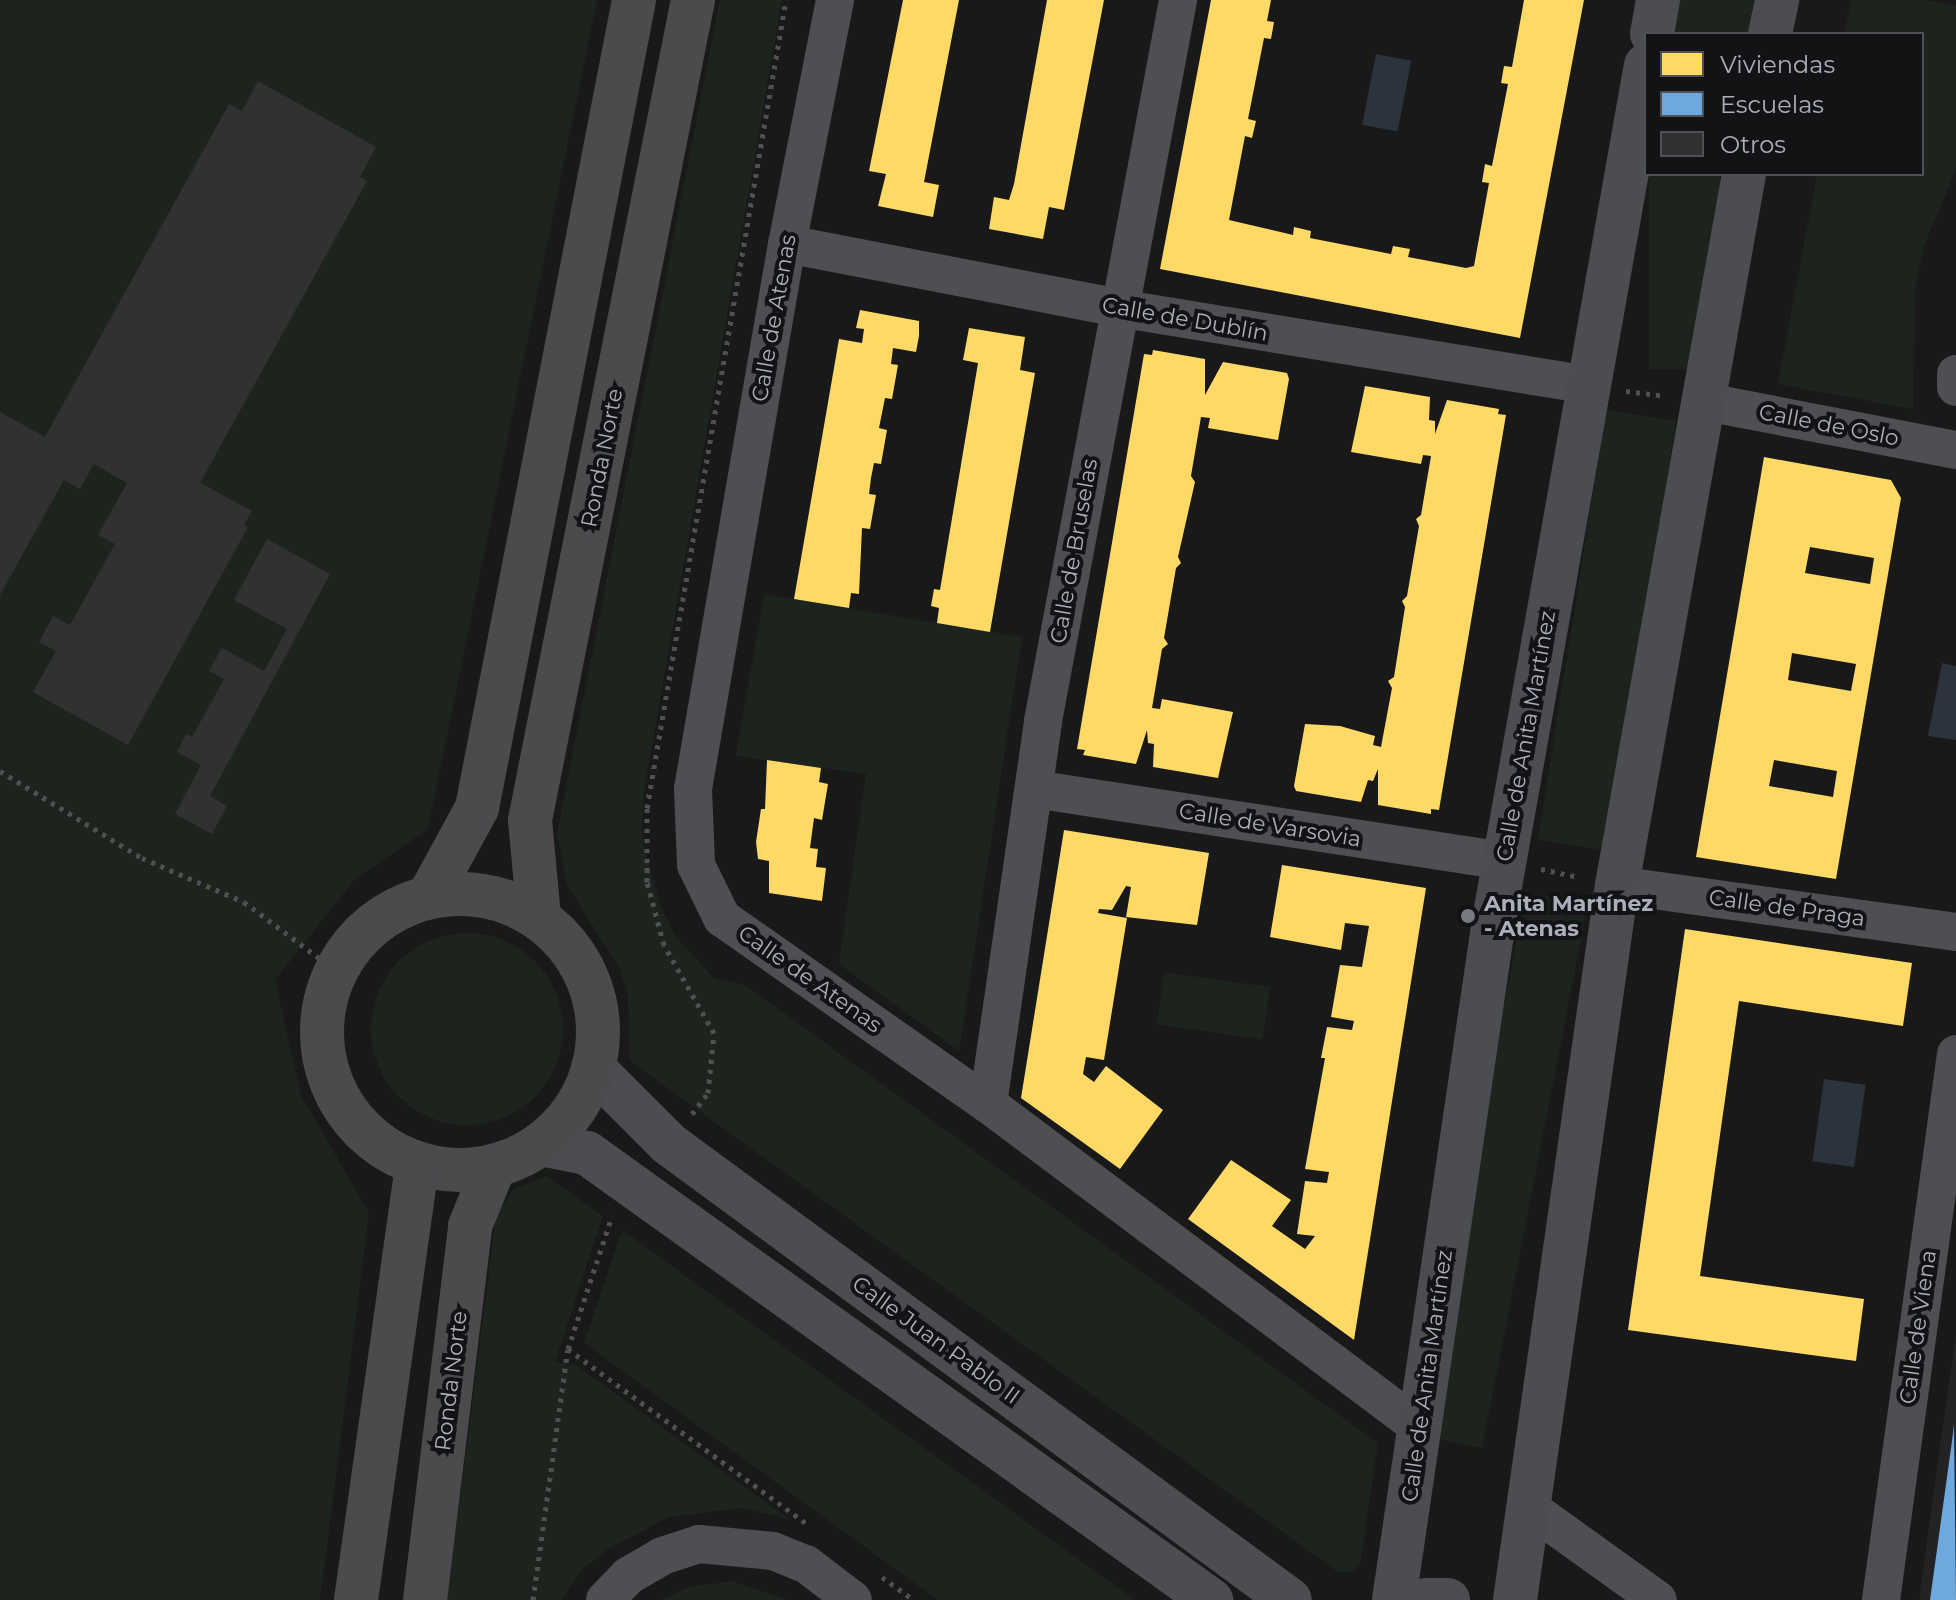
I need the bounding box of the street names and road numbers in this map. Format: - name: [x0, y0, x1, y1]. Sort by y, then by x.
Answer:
- street label: Calle de Atenas: [746, 232, 802, 404]
- street label: Calle de Dublín: [1100, 291, 1270, 347]
- street label: Ronda Norte: [576, 386, 628, 530]
- street label: Calle de Oslo: [1757, 398, 1901, 452]
- street label: Calle de Bruselas: [1045, 457, 1103, 645]
- street label: Calle de Anita Martínez: [1491, 609, 1561, 863]
- street label: Calle de Varsovia: [1177, 798, 1363, 852]
- street label: Calle de Praga: [1707, 884, 1867, 932]
- street label: Calle de Atenas: [733, 920, 887, 1038]
- street label: Calle de Anita Martínez: [1396, 1248, 1458, 1504]
- street label: Calle de Viena: [1894, 1248, 1942, 1406]
- street label: Calle Juan Pablo II: [847, 1270, 1025, 1410]
- street label: Ronda Norte: [429, 1309, 473, 1453]

